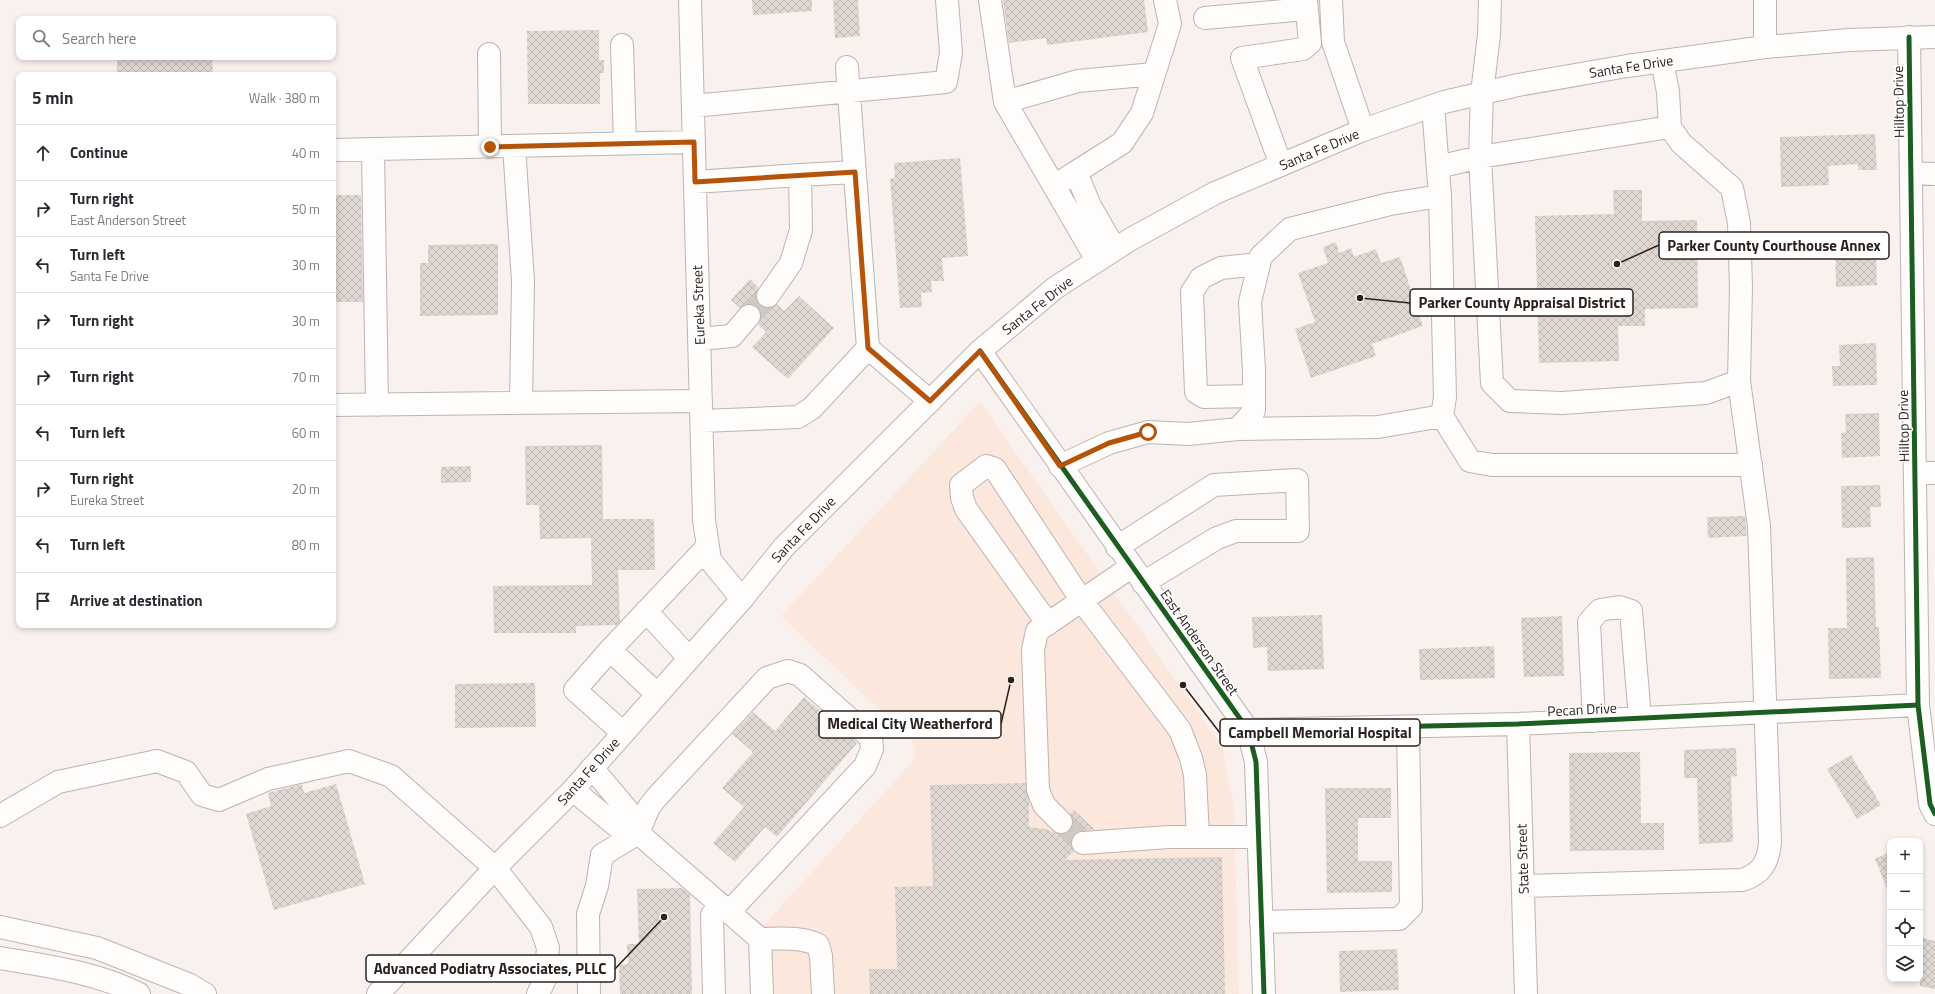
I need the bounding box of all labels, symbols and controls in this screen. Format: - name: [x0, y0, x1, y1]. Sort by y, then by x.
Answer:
- search box: [16, 16, 336, 60]
- icon: search: [30, 27, 52, 49]
- text: Search here: [62, 27, 136, 50]
- street label: Santa Fe Drive: [1587, 49, 1675, 83]
- street label: Hilltop Drive: [1887, 66, 1909, 138]
- text: 5 min: [32, 85, 73, 111]
- text: Walk · 380 m: [249, 88, 320, 108]
- street label: Santa Fe Drive: [1276, 123, 1362, 175]
- route end: [481, 138, 499, 156]
- text: Continue: [70, 141, 128, 164]
- icon: ahead: [32, 142, 54, 164]
- text: 40 m: [292, 143, 320, 163]
- text: Turn right: [70, 187, 134, 210]
- icon: right: [32, 198, 54, 220]
- text: 50 m: [292, 199, 320, 219]
- text: East Anderson Street: [70, 210, 186, 230]
- callout: Parker County Courthouse Annex: [1659, 232, 1889, 259]
- text: Parker County Courthouse Annex: [1667, 234, 1881, 257]
- text: Turn left: [70, 243, 125, 266]
- icon: left: [32, 254, 54, 276]
- text: 30 m: [292, 255, 320, 275]
- street label: Eureka Street: [686, 265, 710, 345]
- text: Santa Fe Drive: [70, 266, 149, 286]
- street label: Santa Fe Drive: [997, 271, 1077, 339]
- callout: Parker County Appraisal District: [1410, 289, 1633, 316]
- text: Parker County Appraisal District: [1418, 291, 1626, 314]
- text: Turn right: [70, 309, 134, 332]
- icon: right: [32, 310, 54, 332]
- text: 30 m: [292, 311, 320, 331]
- text: Turn right: [70, 365, 134, 388]
- icon: right: [32, 366, 54, 388]
- text: 70 m: [292, 367, 320, 387]
- street label: Hilltop Drive: [1892, 390, 1914, 462]
- text: Turn left: [70, 421, 125, 444]
- icon: left: [32, 422, 54, 444]
- text: 60 m: [292, 423, 320, 443]
- route start: [1139, 423, 1157, 441]
- text: Turn right: [70, 467, 134, 490]
- icon: right: [32, 478, 54, 500]
- text: 20 m: [292, 479, 320, 499]
- text: Eureka Street: [70, 490, 144, 510]
- street label: Santa Fe Drive: [766, 491, 840, 567]
- text: Turn left: [70, 533, 125, 556]
- icon: left: [32, 534, 54, 556]
- text: 80 m: [292, 535, 320, 555]
- street label: East Anderson Street: [1156, 585, 1245, 699]
- text: Arrive at destination: [70, 589, 203, 612]
- icon: arrive: [32, 590, 54, 612]
- street label: Pecan Drive: [1547, 697, 1617, 721]
- callout: Medical City Weatherford: [819, 711, 1001, 738]
- text: Medical City Weatherford: [827, 712, 993, 735]
- callout: Campbell Memorial Hospital: [1220, 719, 1420, 746]
- text: Campbell Memorial Hospital: [1228, 721, 1412, 744]
- street label: Santa Fe Drive: [552, 732, 624, 810]
- street label: State Street: [1510, 823, 1534, 895]
- map controls: [1887, 838, 1923, 982]
- button: +: [1887, 838, 1923, 874]
- button: −: [1887, 874, 1923, 910]
- button: locate: [1887, 910, 1923, 946]
- button: layers: [1887, 946, 1923, 982]
- callout: Advanced Podiatry Associates, PLLC: [366, 955, 615, 982]
- text: Advanced Podiatry Associates, PLLC: [374, 957, 606, 980]

